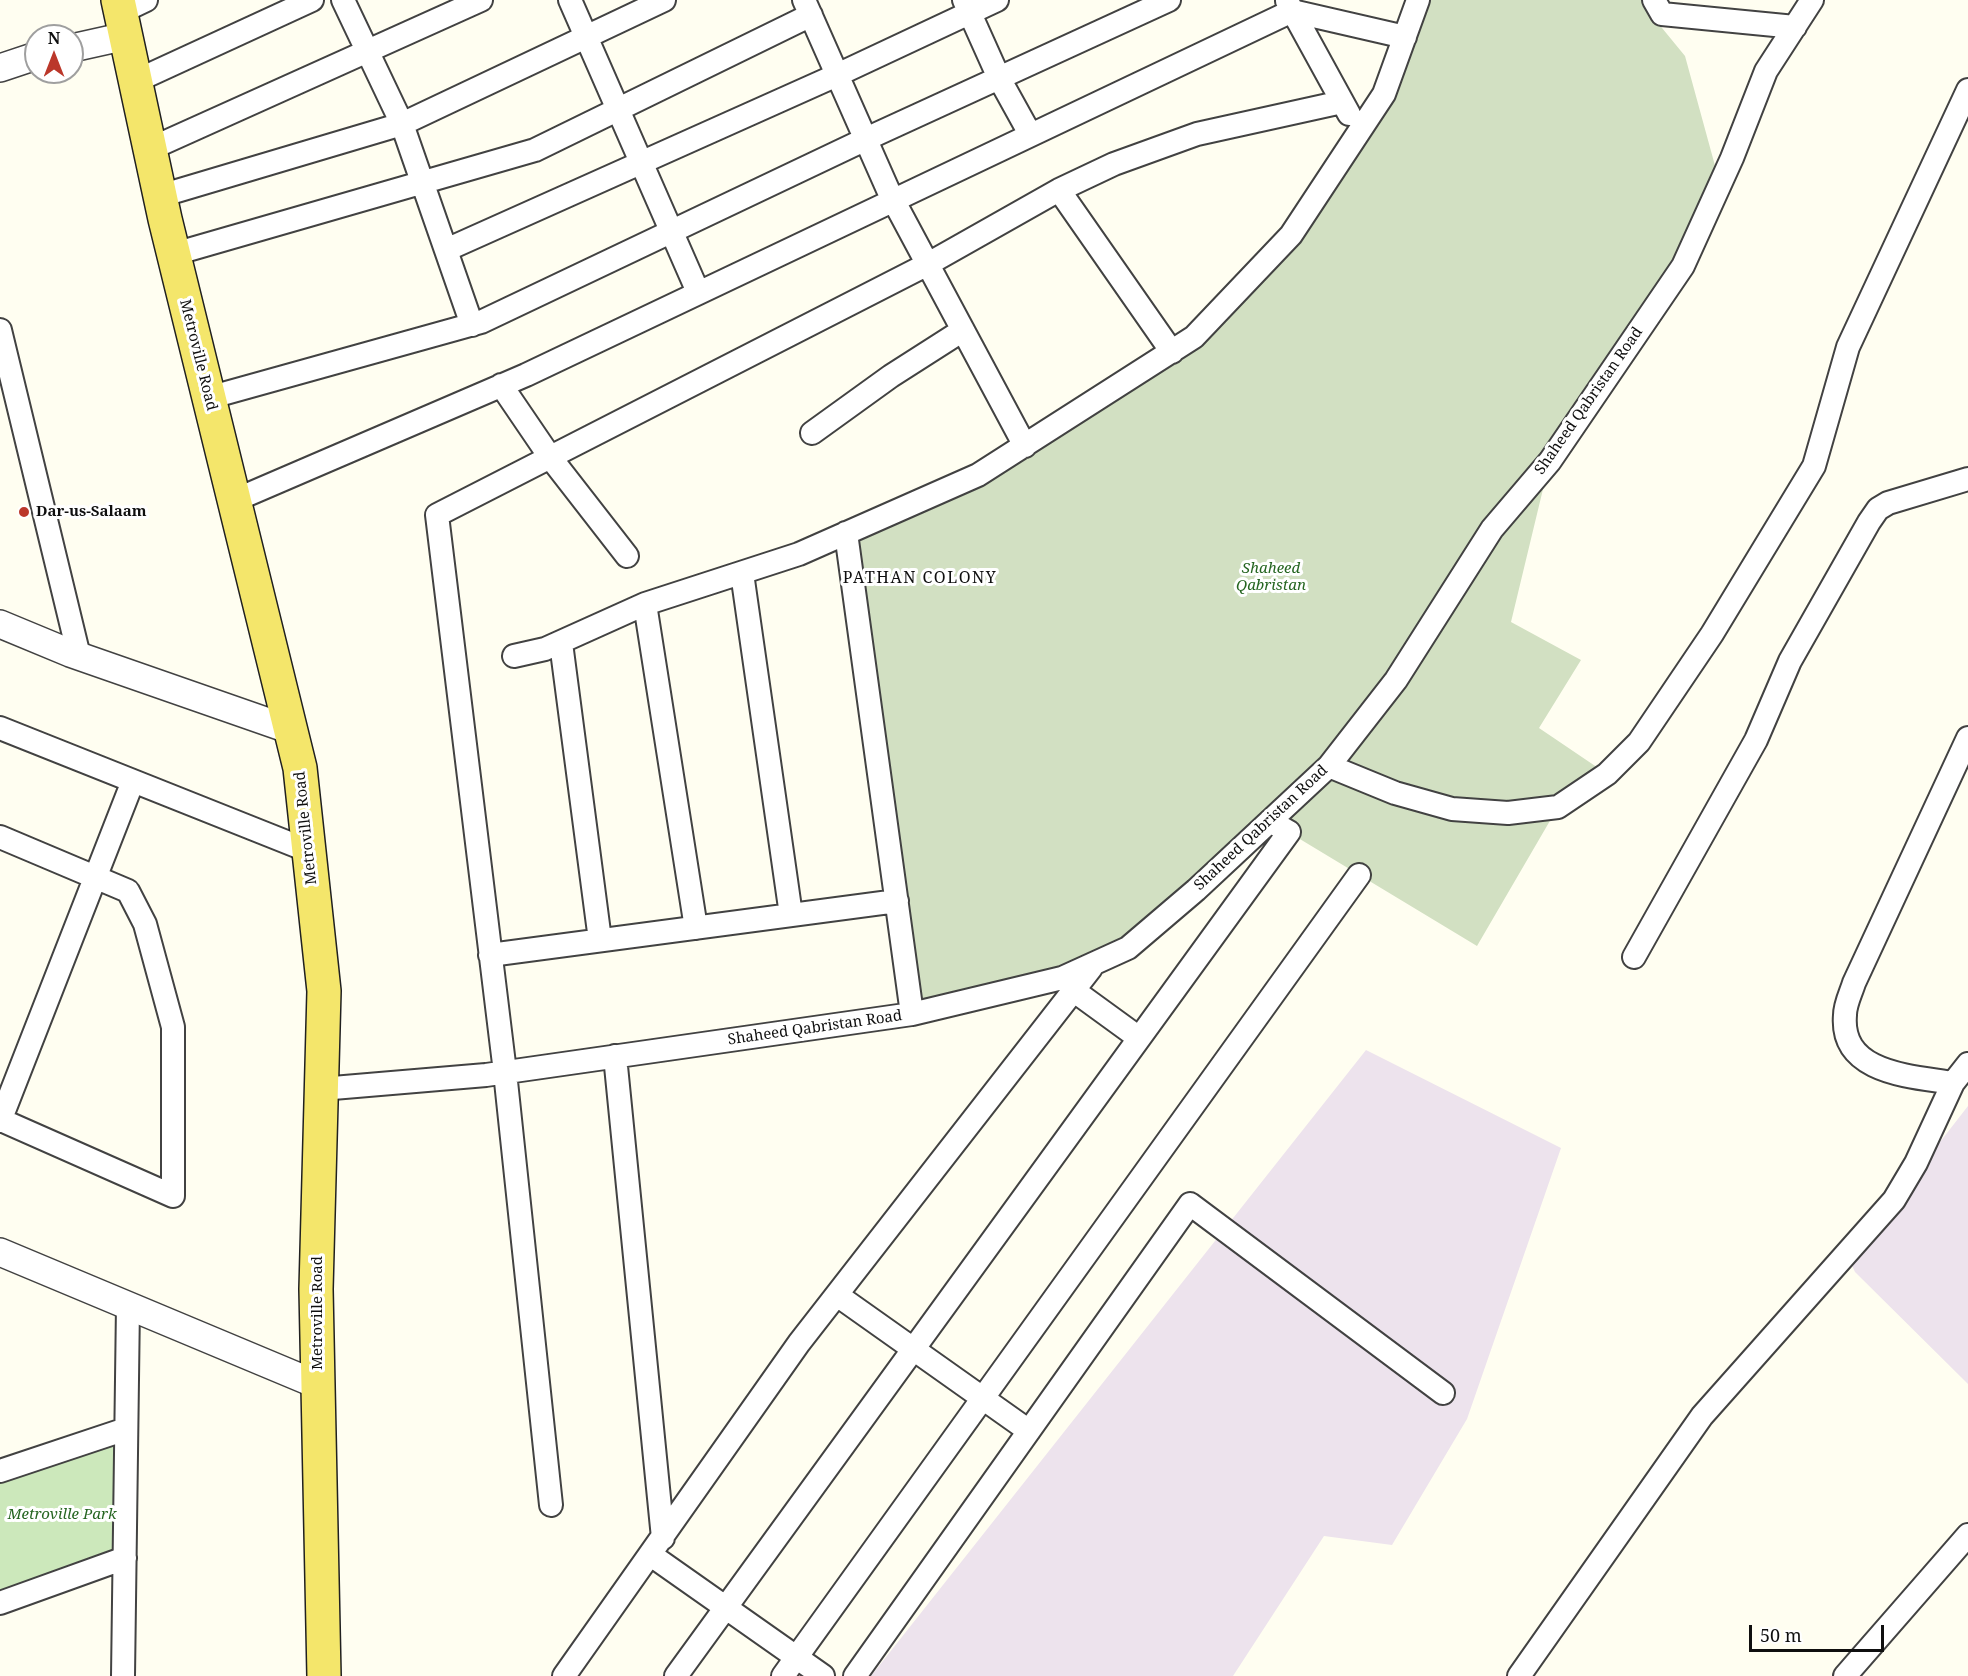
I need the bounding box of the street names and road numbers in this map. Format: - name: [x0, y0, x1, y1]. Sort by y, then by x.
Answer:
- street label: Metroville Road: [175, 298, 221, 412]
- street label: Shaheed Qabristan Road: [1531, 324, 1647, 478]
- street label: Shaheed Qabristan Road: [1191, 762, 1331, 894]
- street label: Metroville Road: [291, 770, 321, 886]
- street label: Shaheed Qabristan Road: [727, 1007, 903, 1049]
- street label: Metroville Road: [309, 1256, 327, 1370]

